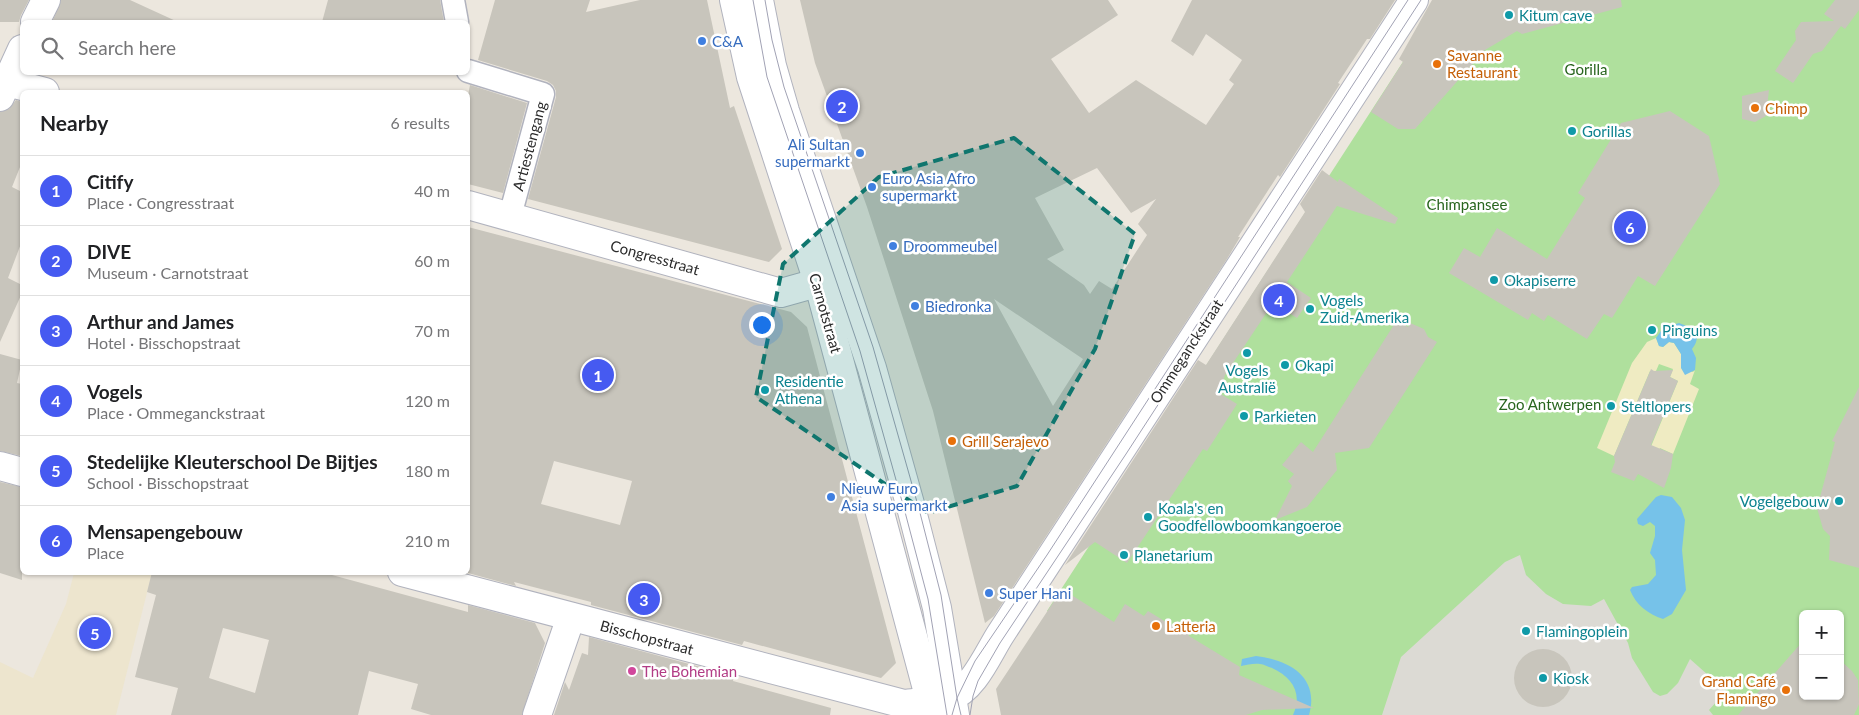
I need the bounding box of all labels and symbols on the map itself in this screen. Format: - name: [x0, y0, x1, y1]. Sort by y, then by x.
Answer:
- place label: Kitum cave: [1519, 6, 1592, 24]
- marker: Kitum cave: [1503, 9, 1515, 21]
- place label: C&A: [712, 32, 744, 50]
- marker: C&A: [696, 35, 708, 47]
- place label: Savanne Restaurant: [1447, 46, 1519, 81]
- marker: Savanne Restaurant: [1431, 58, 1443, 70]
- park label: Gorilla: [1565, 60, 1607, 78]
- pin: 2: [826, 87, 858, 125]
- street label: Artiestengang: [508, 99, 550, 193]
- place label: Chimp: [1765, 99, 1808, 117]
- marker: Chimp: [1749, 102, 1761, 114]
- place label: Gorillas: [1582, 122, 1631, 140]
- marker: Gorillas: [1566, 125, 1578, 137]
- place label: Ali Sultan supermarkt: [775, 135, 851, 170]
- marker: Ali Sultan supermarkt: [854, 147, 866, 159]
- place label: Euro Asia Afro supermarkt: [882, 169, 975, 204]
- marker: Euro Asia Afro supermarkt: [866, 181, 878, 193]
- park label: Chimpansee: [1427, 195, 1508, 213]
- pin: 6: [1614, 208, 1646, 246]
- street label: Congresstraat: [609, 236, 702, 278]
- place label: Droommeubel: [903, 237, 997, 255]
- marker: Droommeubel: [887, 240, 899, 252]
- street label: Carnotstraat: [806, 271, 846, 356]
- place label: Okapiserre: [1504, 271, 1576, 289]
- marker: Okapiserre: [1488, 274, 1500, 286]
- pin: 4: [1263, 281, 1295, 319]
- place label: Vogels Zuid-Amerika: [1320, 291, 1409, 326]
- street label: Ommeganckstraat: [1146, 295, 1227, 406]
- place label: Biedronka: [925, 297, 992, 315]
- marker: Biedronka: [909, 300, 921, 312]
- marker: Vogels Zuid-Amerika: [1304, 303, 1316, 315]
- your location: [749, 312, 775, 338]
- place label: Pinguins: [1662, 321, 1718, 339]
- marker: Pinguins: [1646, 324, 1658, 336]
- marker: Vogels Australië: [1241, 347, 1253, 359]
- pin: 1: [582, 356, 614, 394]
- place label: Okapi: [1295, 356, 1334, 374]
- marker: Okapi: [1279, 359, 1291, 371]
- place label: Vogels Australië: [1218, 361, 1276, 396]
- place label: Residentie Athena: [775, 372, 844, 407]
- marker: Residentie Athena: [759, 384, 771, 396]
- park label: Zoo Antwerpen: [1499, 395, 1601, 413]
- place label: Steltlopers: [1621, 397, 1691, 415]
- marker: Steltlopers: [1605, 400, 1617, 412]
- place label: Parkieten: [1254, 407, 1316, 425]
- marker: Parkieten: [1238, 410, 1250, 422]
- place label: Grill Serajevo: [962, 432, 1049, 450]
- marker: Grill Serajevo: [946, 435, 958, 447]
- place label: Nieuw Euro Asia supermarkt: [841, 479, 948, 514]
- marker: Nieuw Euro Asia supermarkt: [825, 491, 837, 503]
- place label: Vogelgebouw: [1740, 492, 1829, 510]
- marker: Vogelgebouw: [1833, 495, 1845, 507]
- place label: Koala's en Goodfellowboomkangoeroe: [1158, 499, 1341, 534]
- marker: Koala's en Goodfellowboomkangoeroe: [1142, 511, 1154, 523]
- place label: Planetarium: [1134, 546, 1213, 564]
- marker: Planetarium: [1118, 549, 1130, 561]
- pin: 3: [628, 580, 660, 618]
- place label: Super Hani: [999, 584, 1071, 602]
- marker: Super Hani: [983, 587, 995, 599]
- pin: 5: [79, 614, 111, 652]
- street label: Bisschopstraat: [598, 616, 696, 658]
- place label: Latteria: [1166, 617, 1216, 635]
- marker: Latteria: [1150, 620, 1162, 632]
- place label: Flamingoplein: [1536, 622, 1628, 640]
- marker: Flamingoplein: [1520, 625, 1532, 637]
- place label: The Bohemian: [642, 662, 737, 680]
- marker: The Bohemian: [626, 665, 638, 677]
- place label: Kiosk: [1553, 669, 1590, 687]
- marker: Kiosk: [1537, 672, 1549, 684]
- place label: Grand Café Flamingo: [1701, 672, 1776, 707]
- marker: Grand Café Flamingo: [1780, 684, 1792, 696]

